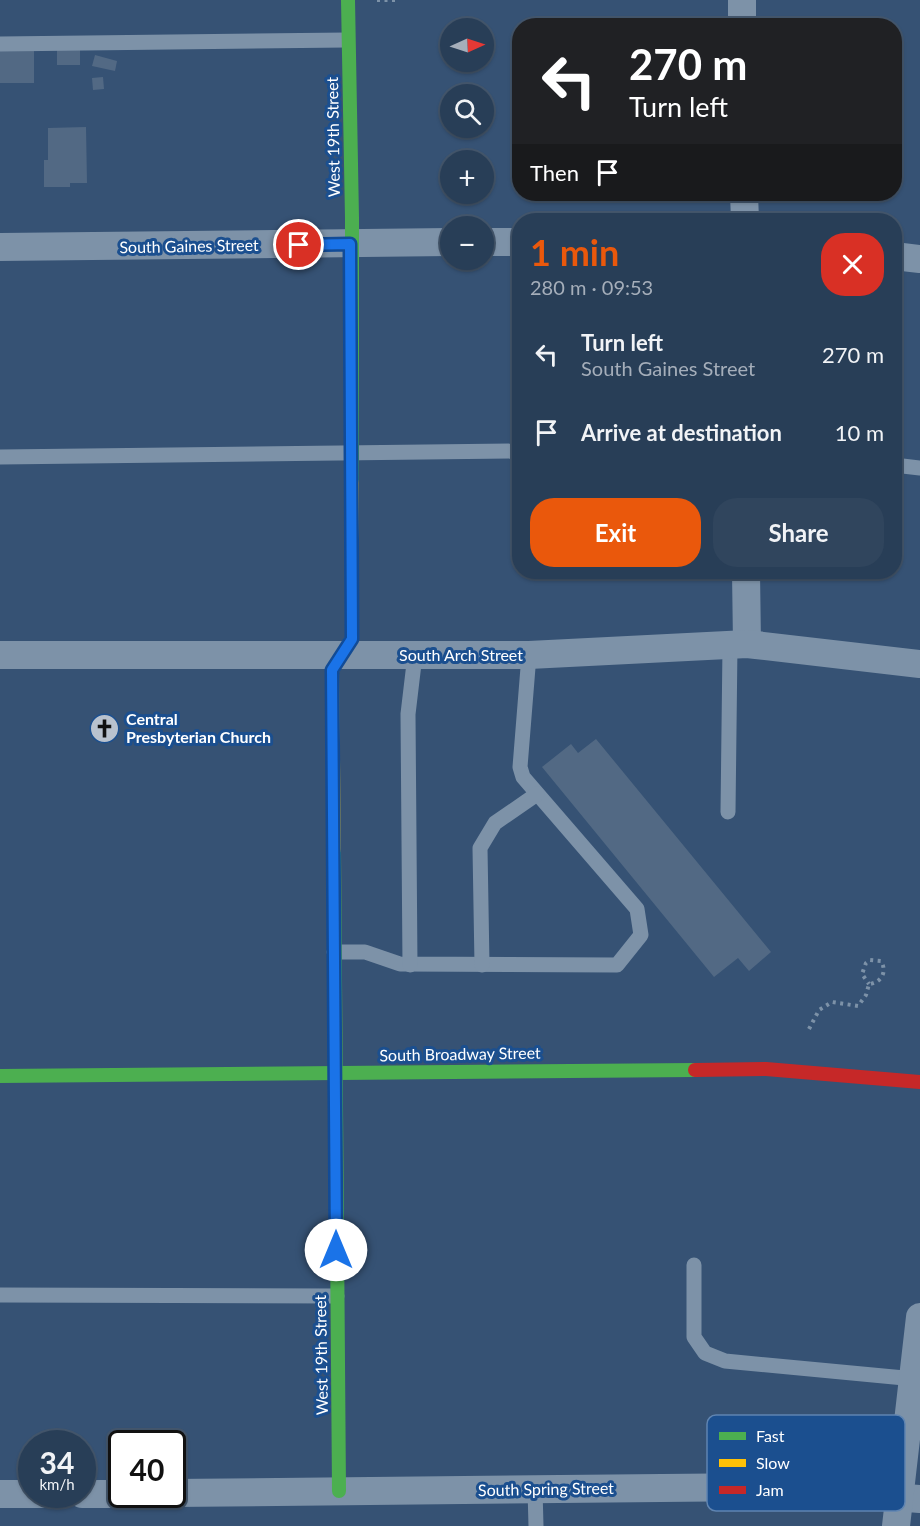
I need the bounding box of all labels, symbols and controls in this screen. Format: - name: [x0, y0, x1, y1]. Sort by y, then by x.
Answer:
- north arrow: [440, 18, 494, 72]
- map controls: [440, 18, 494, 270]
- text: 270 m: [629, 39, 747, 89]
- icon: left: [530, 42, 608, 120]
- street label: West 19th Street: [322, 76, 343, 197]
- button: search: [440, 84, 494, 138]
- text: Turn left: [629, 90, 728, 123]
- button: +: [440, 150, 494, 204]
- icon: arrive: [591, 156, 624, 189]
- text: Then: [530, 159, 579, 186]
- button: −: [440, 216, 494, 270]
- pin: [273, 219, 324, 270]
- icon: arrive: [282, 228, 315, 261]
- text: 1 min: [530, 230, 619, 274]
- button: close: [821, 233, 884, 296]
- street label: South Gaines Street: [119, 235, 259, 256]
- text: 280 m · 09:53: [530, 275, 653, 299]
- text: Turn left: [581, 329, 663, 356]
- icon: left: [530, 338, 563, 371]
- text: 270 m: [822, 341, 884, 368]
- text: South Gaines Street: [581, 356, 755, 380]
- icon: arrive: [530, 416, 563, 449]
- text: Arrive at destination: [581, 419, 782, 446]
- text: 10 m: [835, 419, 884, 446]
- button: Exit: [530, 498, 701, 567]
- button: Share: [713, 498, 884, 567]
- street label: South Arch Street: [399, 645, 523, 664]
- place label: Central Presbyterian Church: [126, 709, 271, 746]
- church icon: Central Presbyterian Church: [89, 712, 121, 744]
- street label: South Broadway Street: [379, 1043, 541, 1064]
- position arrow: [304, 1218, 368, 1282]
- street label: West 19th Street: [310, 1294, 331, 1415]
- legend: [707, 1415, 905, 1511]
- text: Fast: [756, 1426, 785, 1445]
- speed limit sign: 40: [108, 1430, 186, 1508]
- text: 34: [40, 1444, 74, 1480]
- text: Slow: [756, 1453, 790, 1472]
- text: km/h: [39, 1475, 75, 1493]
- street label: South Spring Street: [478, 1478, 614, 1499]
- text: Jam: [756, 1480, 784, 1499]

